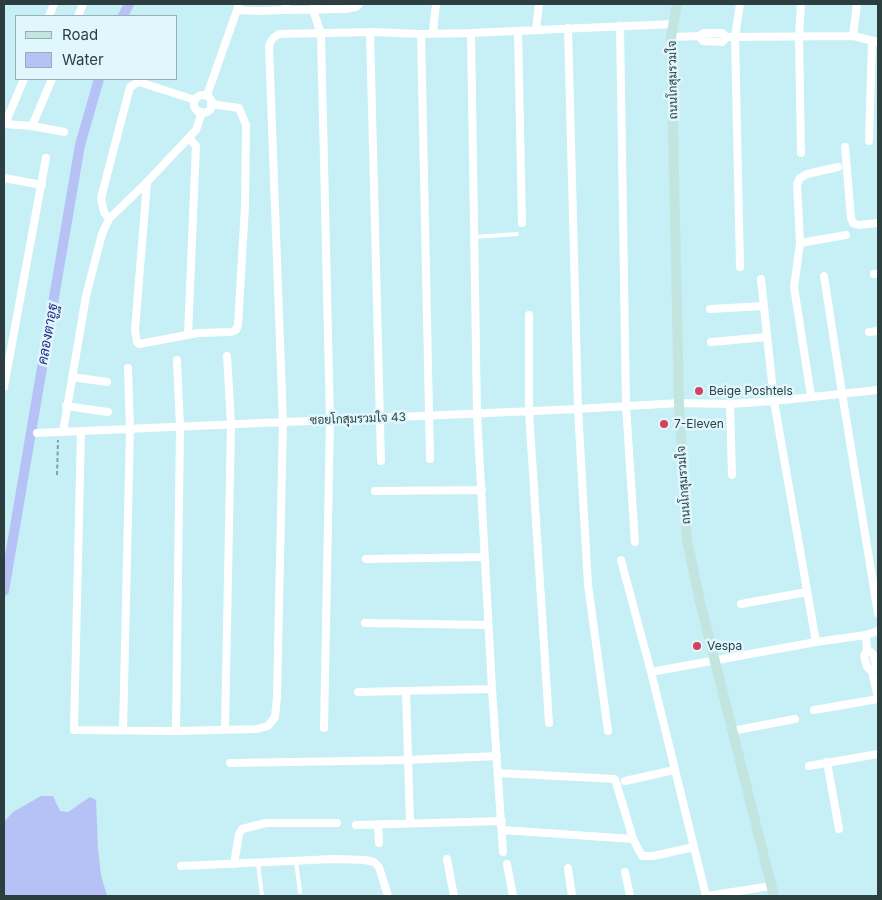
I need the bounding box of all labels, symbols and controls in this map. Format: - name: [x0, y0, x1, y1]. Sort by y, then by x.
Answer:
- legend: [15, 15, 178, 80]
- text: Road: [62, 25, 98, 44]
- street label: ถนนโกสุมรวมใจ: [665, 41, 681, 119]
- text: Water: [62, 50, 104, 69]
- water label: คลองตาอูฐ: [34, 302, 62, 366]
- place label: Beige Poshtels: [709, 384, 793, 398]
- marker: Beige Poshtels: [693, 385, 705, 397]
- street label: ซอยโกสุมรวมใจ 43: [310, 410, 406, 428]
- place label: 7-Eleven: [674, 417, 724, 431]
- marker: 7-Eleven: [658, 418, 670, 430]
- street label: ถนนโกสุมรวมใจ: [674, 445, 694, 525]
- place label: Vespa: [707, 639, 742, 653]
- marker: Vespa: [691, 640, 703, 652]

